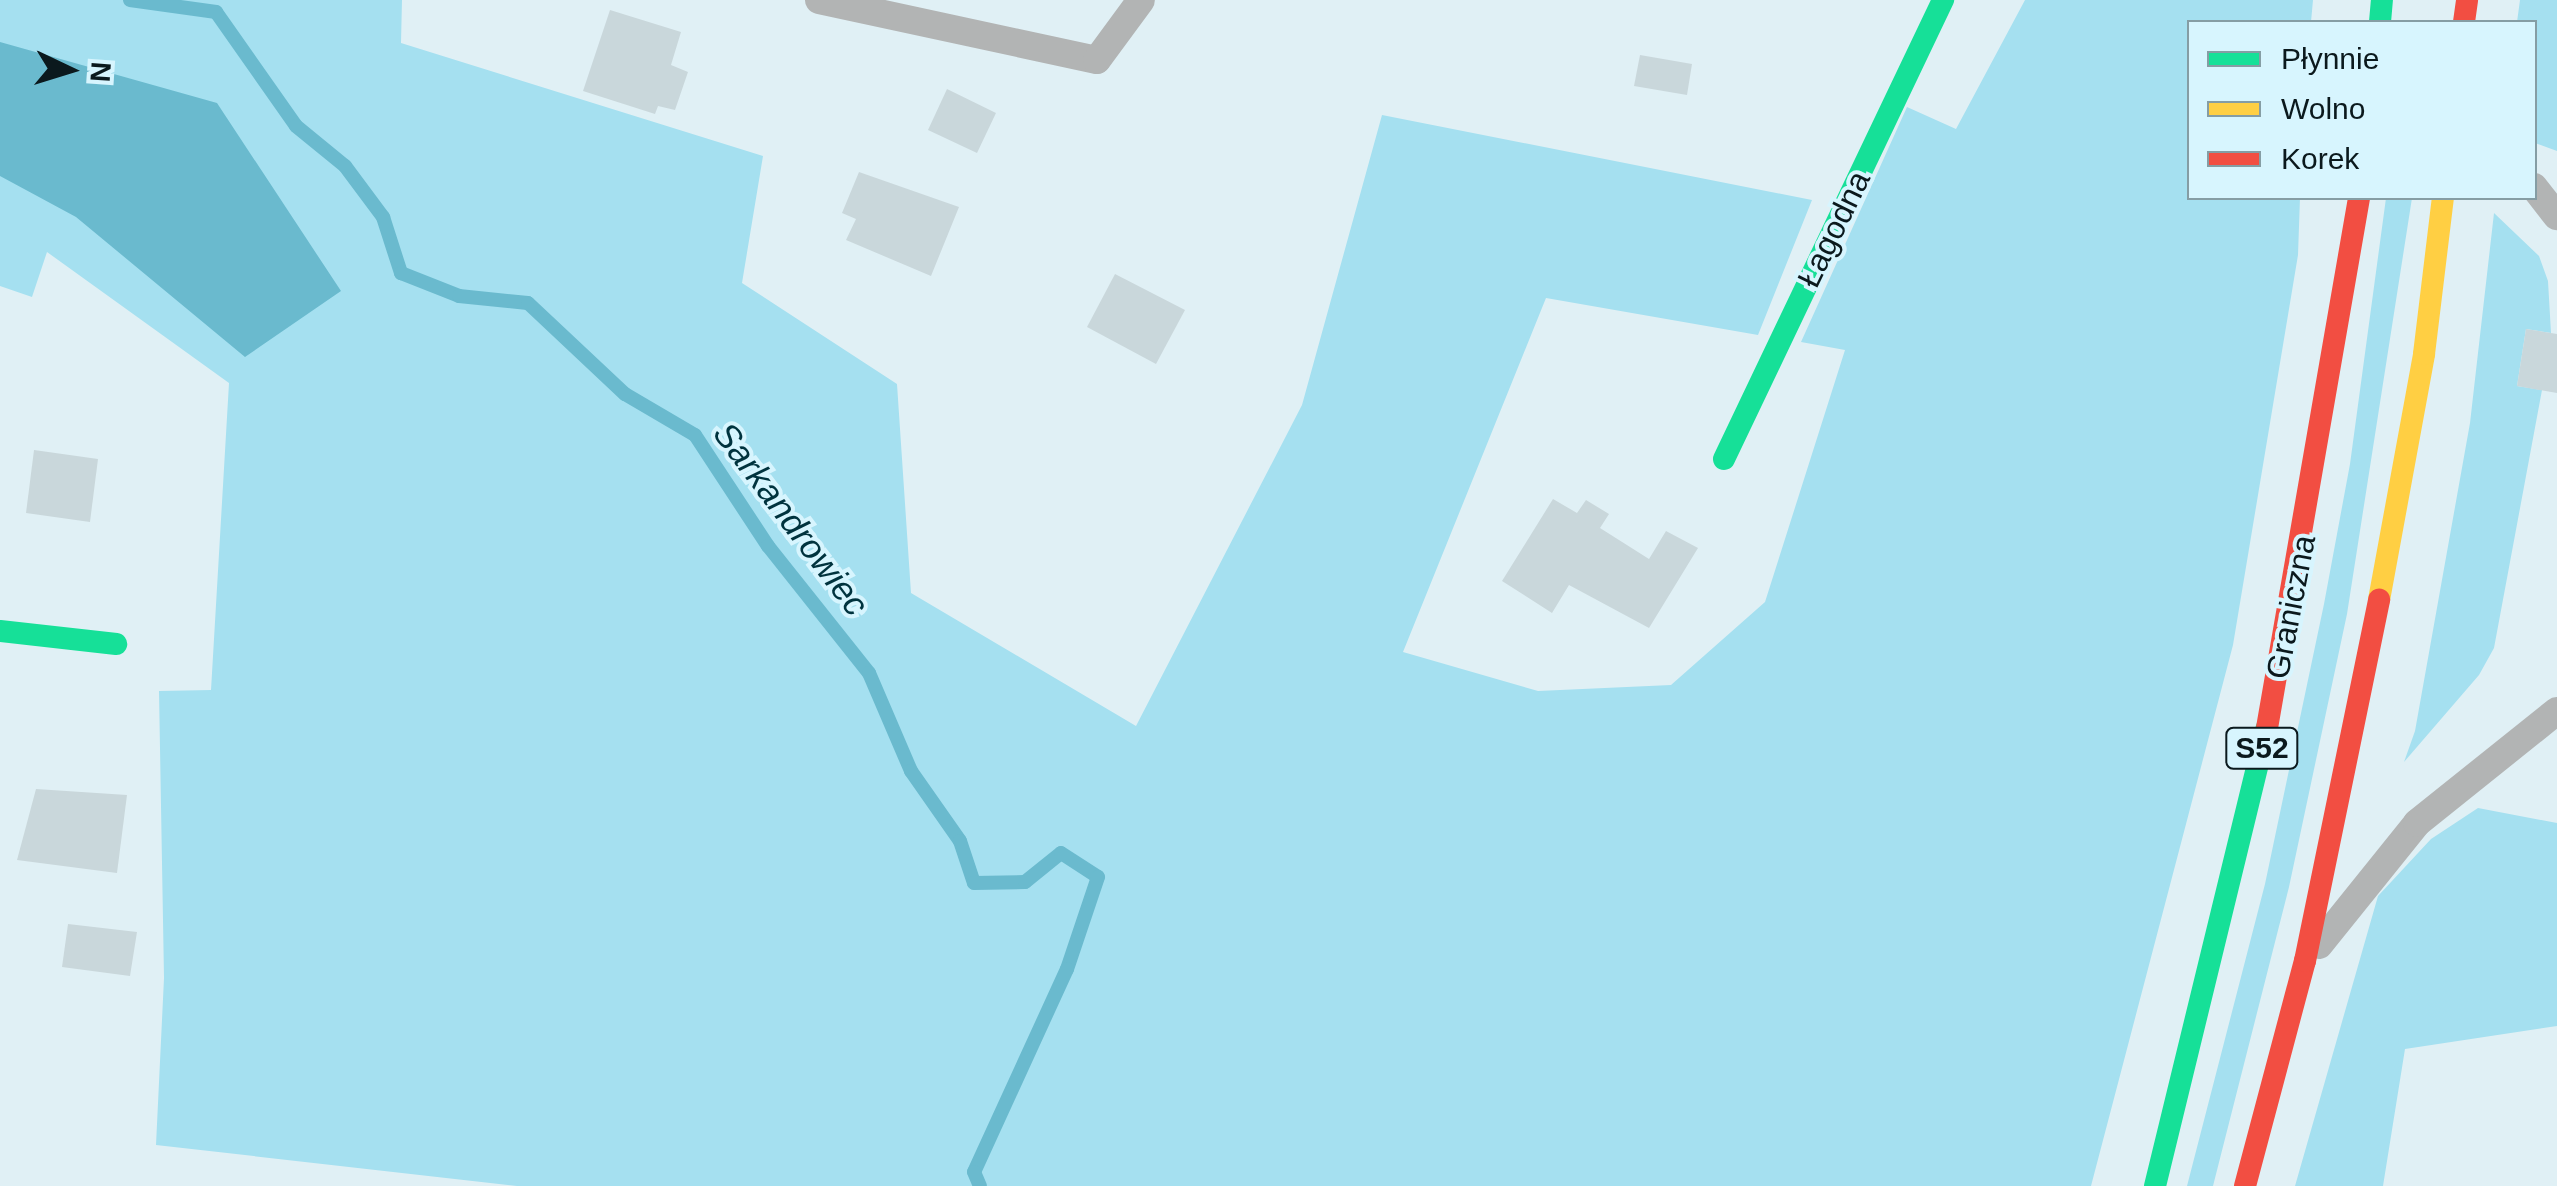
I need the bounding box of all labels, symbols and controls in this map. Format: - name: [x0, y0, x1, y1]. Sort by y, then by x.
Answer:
- north arrow: [20, 20, 120, 120]
- legend: [2187, 20, 2537, 200]
- text: Płynnie: [2281, 42, 2379, 75]
- text: N: [84, 61, 117, 83]
- text: Wolno: [2281, 92, 2366, 125]
- text: Korek: [2281, 142, 2359, 175]
- street label: Łagodna: [1789, 165, 1879, 293]
- water label: Sarkandrowiec: [705, 414, 877, 624]
- street label: Graniczna: [2258, 532, 2324, 682]
- road number: S52: [2224, 723, 2300, 773]

